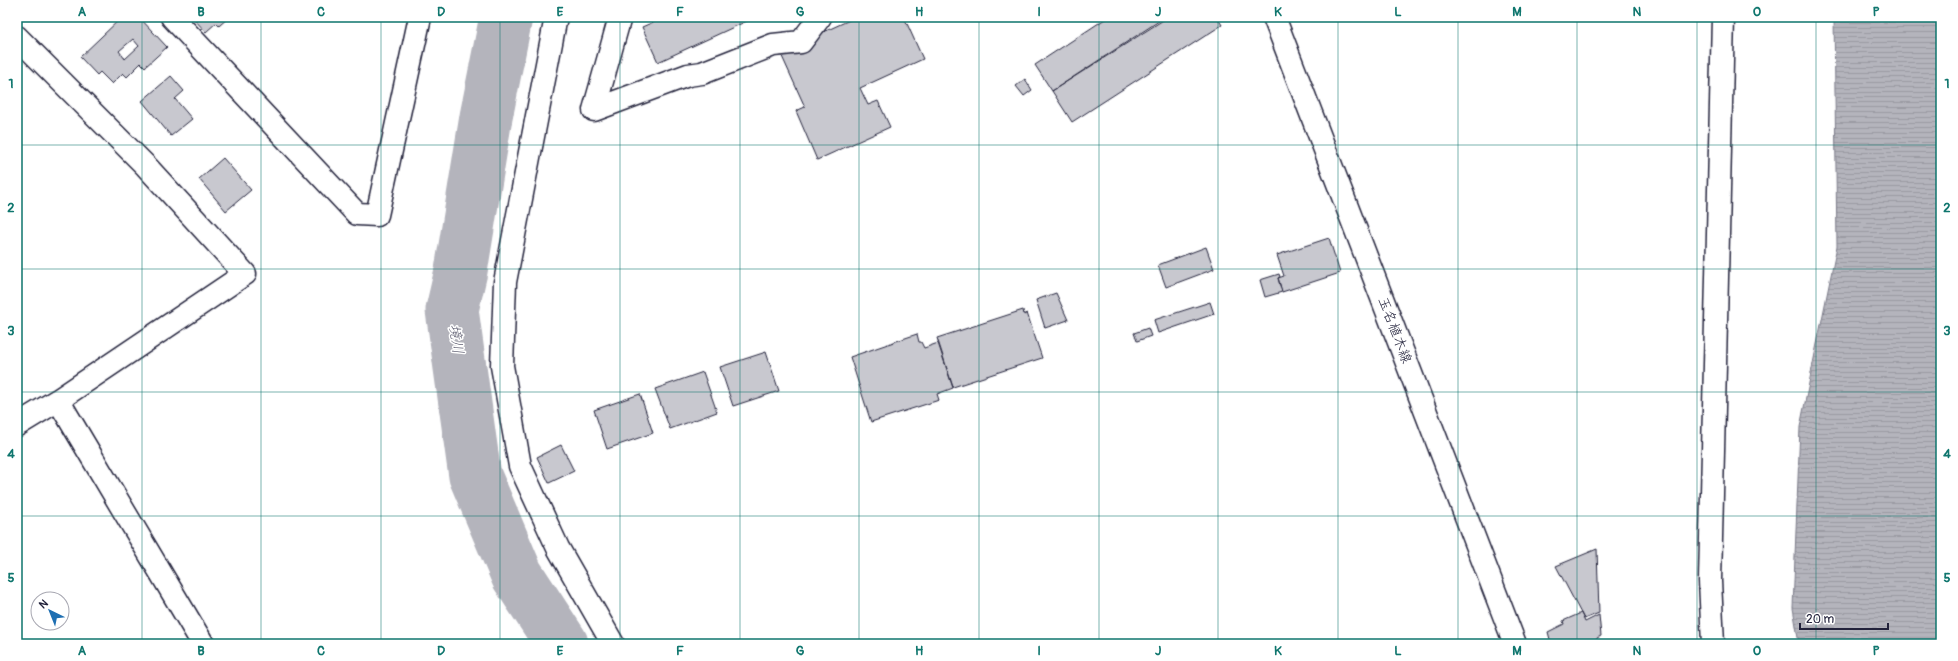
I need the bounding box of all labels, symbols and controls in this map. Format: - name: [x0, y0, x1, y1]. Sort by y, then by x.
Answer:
- text: A: [78, 4, 87, 20]
- text: B: [197, 4, 205, 20]
- text: C: [317, 4, 325, 20]
- text: D: [437, 4, 445, 20]
- text: E: [557, 4, 564, 20]
- text: F: [676, 4, 684, 20]
- text: G: [796, 4, 805, 20]
- text: H: [915, 4, 923, 20]
- text: I: [1037, 4, 1041, 20]
- text: J: [1155, 4, 1161, 20]
- text: K: [1274, 4, 1282, 20]
- text: L: [1394, 4, 1402, 20]
- text: M: [1512, 4, 1522, 20]
- text: N: [1633, 4, 1642, 20]
- text: O: [1753, 4, 1762, 20]
- text: P: [1872, 4, 1880, 20]
- text: 1: [8, 76, 14, 92]
- text: 1: [1944, 76, 1950, 92]
- text: 2: [7, 200, 15, 216]
- text: 2: [1943, 200, 1951, 216]
- street label: 玉名植木線: [1375, 294, 1415, 366]
- text: 3: [7, 323, 15, 339]
- water label: 境川: [445, 323, 467, 355]
- text: 3: [1943, 323, 1951, 339]
- text: 4: [7, 446, 15, 462]
- text: 4: [1943, 446, 1951, 462]
- text: 5: [7, 570, 15, 586]
- text: 5: [1943, 570, 1951, 586]
- north arrow: [30, 591, 70, 631]
- text: N: [36, 596, 51, 611]
- scale bar: [1800, 605, 1888, 631]
- text: 20 m: [1806, 612, 1835, 627]
- text: A: [78, 643, 87, 659]
- text: B: [197, 643, 205, 659]
- text: C: [317, 643, 325, 659]
- text: D: [437, 643, 445, 659]
- text: E: [557, 643, 564, 659]
- text: F: [676, 643, 684, 659]
- text: G: [796, 643, 805, 659]
- text: H: [915, 643, 923, 659]
- text: I: [1037, 643, 1041, 659]
- text: J: [1155, 643, 1161, 659]
- text: K: [1274, 643, 1282, 659]
- text: L: [1394, 643, 1402, 659]
- text: M: [1512, 643, 1522, 659]
- text: N: [1633, 643, 1642, 659]
- text: O: [1753, 643, 1762, 659]
- text: P: [1872, 643, 1880, 659]

